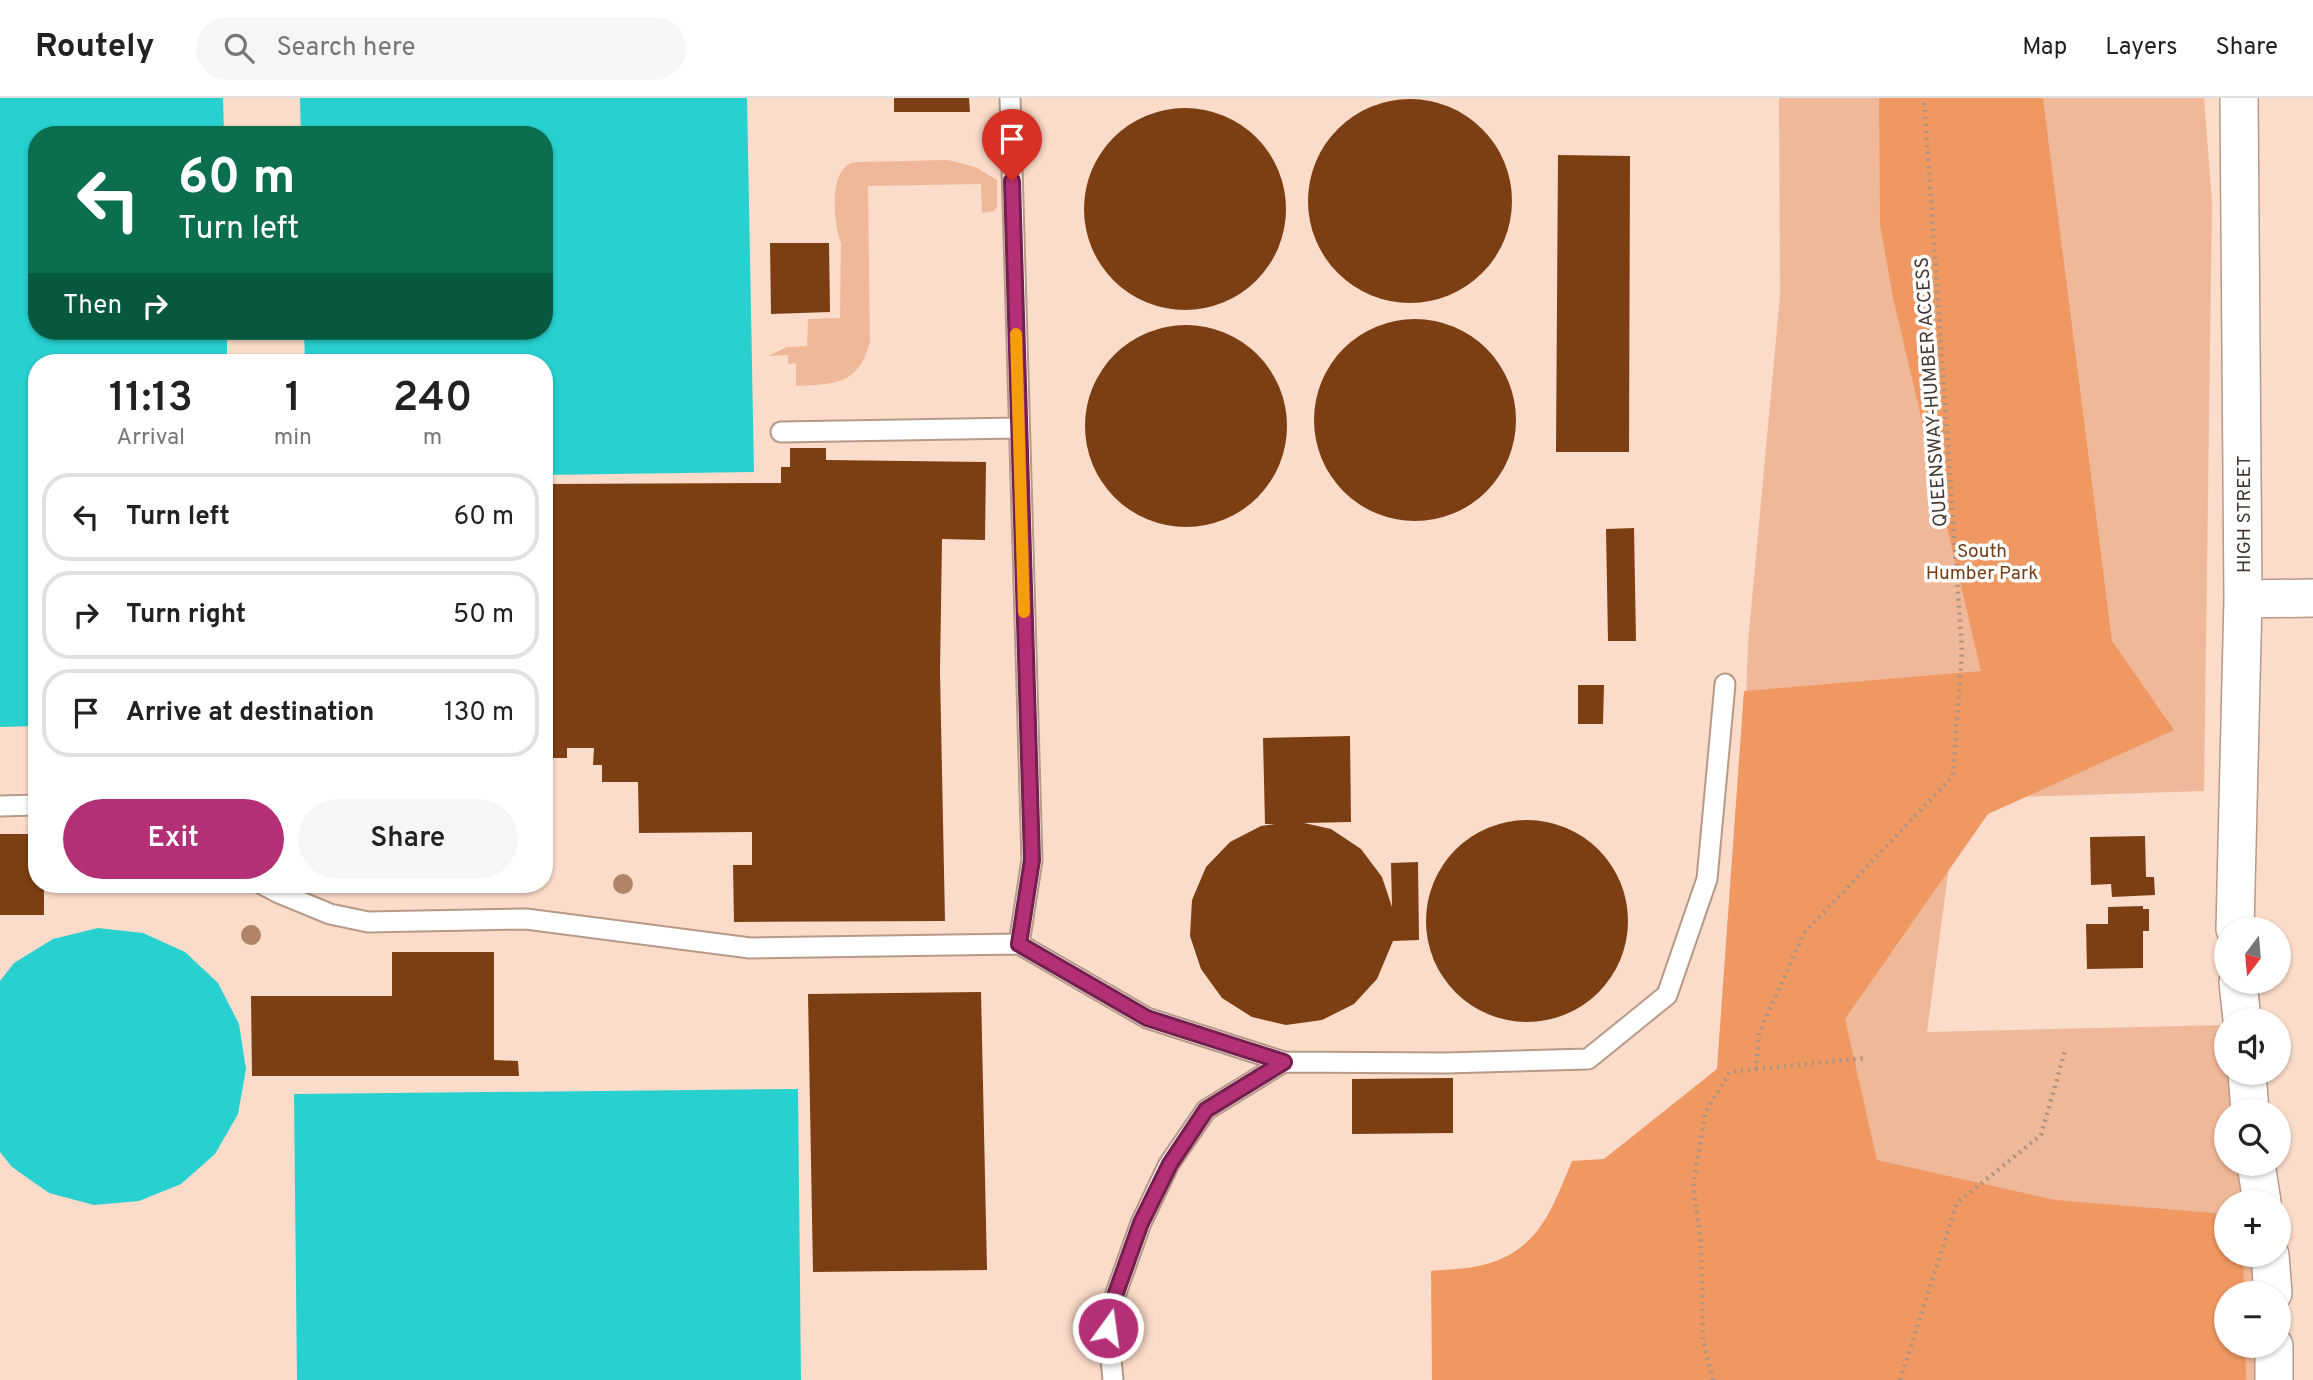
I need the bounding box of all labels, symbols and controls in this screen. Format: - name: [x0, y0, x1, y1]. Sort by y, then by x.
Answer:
- search box: [196, 17, 686, 80]
- text: Routely: [35, 27, 154, 69]
- icon: search: [220, 29, 258, 67]
- text: Search here: [276, 32, 415, 65]
- text: Map: [2022, 33, 2067, 63]
- text: Layers: [2105, 33, 2177, 63]
- text: Share: [2215, 33, 2278, 63]
- pin: [982, 109, 1042, 181]
- icon: arrive: [993, 120, 1031, 158]
- text: 60 m: [178, 149, 296, 211]
- icon: left: [63, 154, 154, 245]
- text: Turn left: [178, 210, 299, 250]
- street label: QUEENSWAY-HUMBER ACCESS: [1911, 256, 1953, 528]
- icon: right: [136, 287, 174, 325]
- text: Then: [63, 290, 122, 323]
- text: 11:13: [109, 373, 193, 426]
- text: 1: [285, 373, 301, 426]
- text: 240: [393, 373, 472, 426]
- text: Arrival: [117, 424, 185, 453]
- text: min: [274, 424, 312, 453]
- text: m: [423, 424, 442, 453]
- street label: HIGH STREET: [2233, 455, 2257, 573]
- icon: left: [67, 498, 105, 536]
- text: Turn left: [126, 501, 230, 534]
- text: 60 m: [454, 501, 514, 534]
- park label: South Humber Park: [1926, 540, 2038, 586]
- icon: right: [67, 596, 105, 634]
- text: Turn right: [126, 599, 246, 632]
- text: 50 m: [453, 599, 514, 632]
- icon: arrive: [67, 694, 105, 732]
- text: Arrive at destination: [126, 697, 374, 730]
- text: 130 m: [444, 697, 514, 730]
- button: Exit: [63, 799, 284, 879]
- button: Share: [298, 799, 518, 879]
- north arrow: [2214, 917, 2291, 994]
- map controls: [2214, 917, 2291, 1358]
- button: sound: [2214, 1008, 2291, 1085]
- button: search: [2214, 1099, 2291, 1176]
- button: +: [2214, 1190, 2291, 1267]
- button: −: [2214, 1281, 2291, 1358]
- position arrow: [1071, 1291, 1145, 1365]

